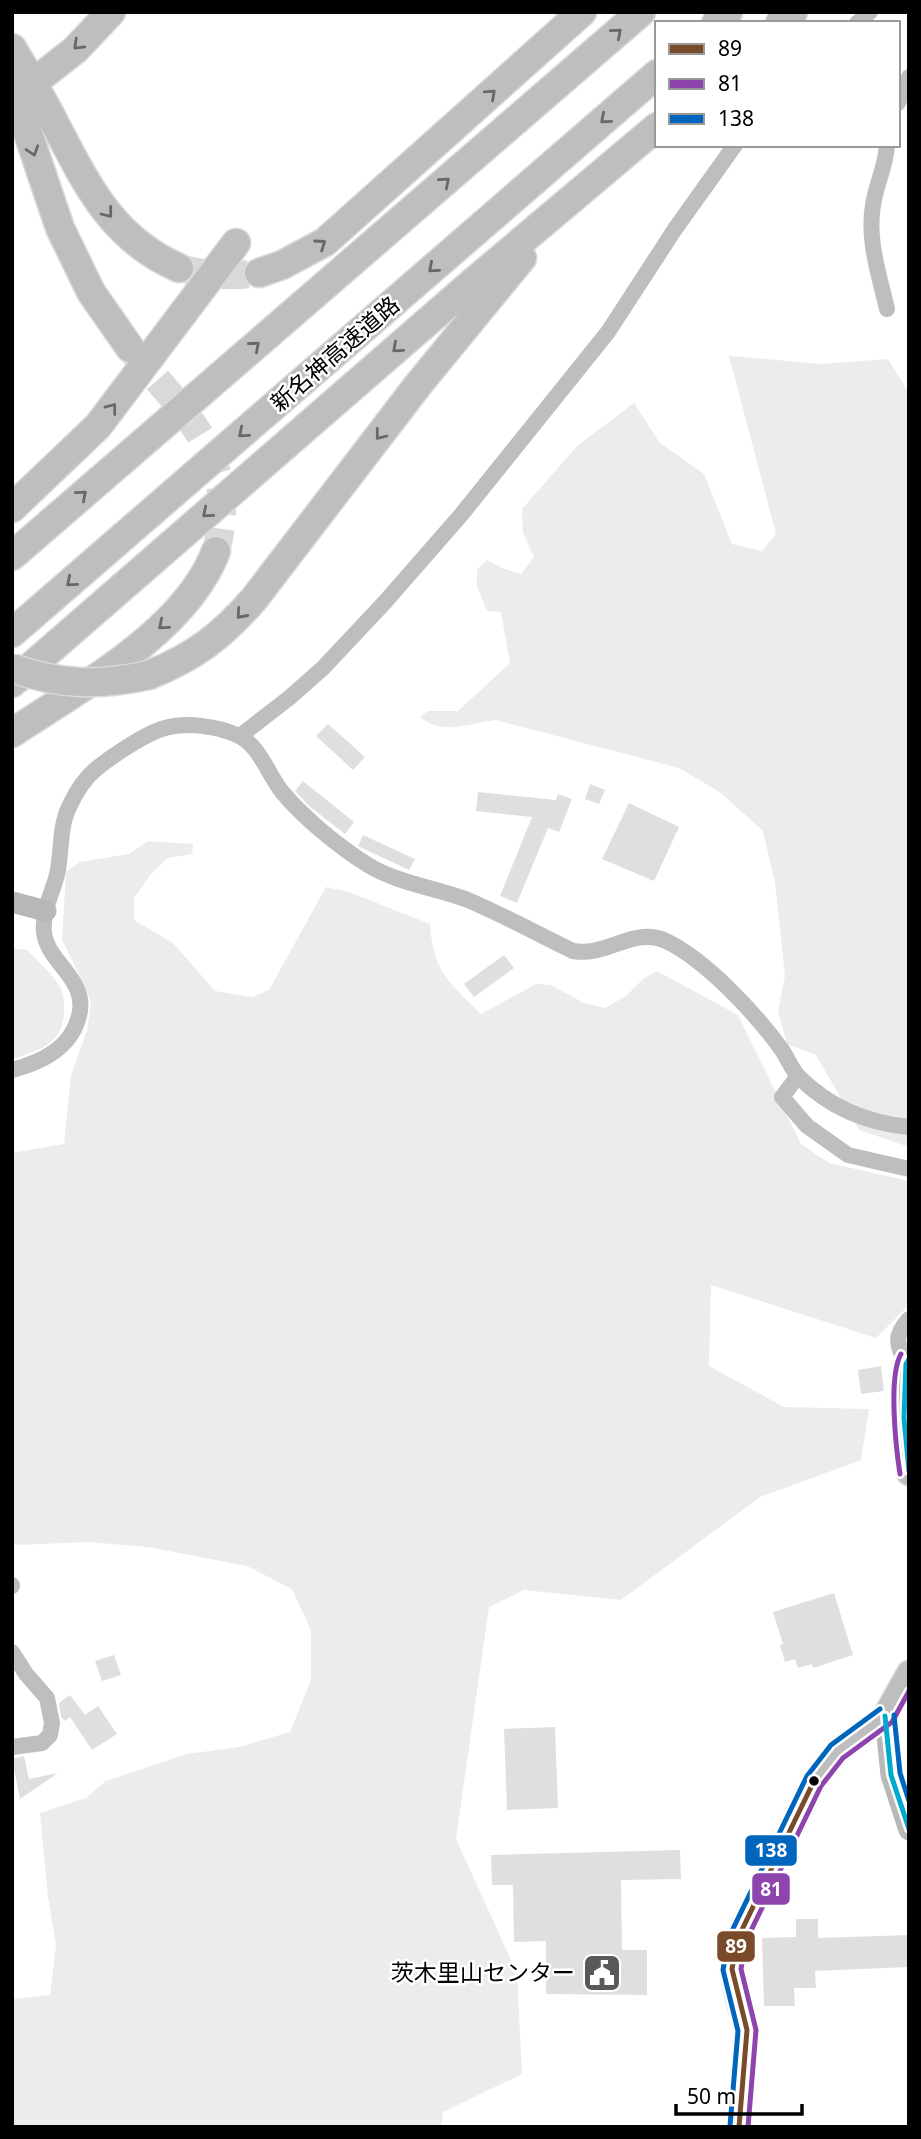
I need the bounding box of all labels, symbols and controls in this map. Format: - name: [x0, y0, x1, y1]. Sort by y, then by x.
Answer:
- legend: [655, 21, 900, 147]
- one-way arrow: [609, 29, 622, 41]
- text: 89: [718, 34, 742, 62]
- one-way arrow: [73, 37, 86, 50]
- text: 81: [718, 69, 742, 97]
- one-way arrow: [483, 90, 496, 102]
- text: 138: [718, 104, 754, 132]
- one-way arrow: [600, 111, 613, 123]
- one-way arrow: [25, 145, 40, 157]
- one-way arrow: [437, 178, 450, 190]
- one-way arrow: [99, 206, 112, 218]
- one-way arrow: [313, 240, 326, 252]
- one-way arrow: [428, 260, 441, 272]
- street label: 新名神高速道路: [263, 288, 406, 418]
- one-way arrow: [392, 340, 405, 352]
- one-way arrow: [246, 342, 259, 354]
- one-way arrow: [103, 403, 116, 416]
- one-way arrow: [238, 425, 251, 437]
- one-way arrow: [376, 427, 389, 439]
- one-way arrow: [74, 491, 87, 503]
- one-way arrow: [202, 505, 215, 517]
- one-way arrow: [66, 574, 79, 586]
- one-way arrow: [237, 606, 249, 619]
- one-way arrow: [158, 617, 171, 630]
- unlabelled marker: [807, 1774, 821, 1788]
- line badge: 138: [744, 1834, 798, 1867]
- text: 138: [755, 1837, 787, 1863]
- line badge: 81: [751, 1872, 791, 1906]
- text: 81: [760, 1876, 782, 1902]
- line badge: 89: [716, 1930, 756, 1963]
- text: 89: [725, 1933, 747, 1959]
- public building icon: 茨木里山センター: [581, 1952, 623, 1994]
- place label: 茨木里山センター: [391, 1956, 575, 1988]
- scale bar: [676, 2072, 802, 2116]
- text: 50 m: [687, 2082, 736, 2110]

